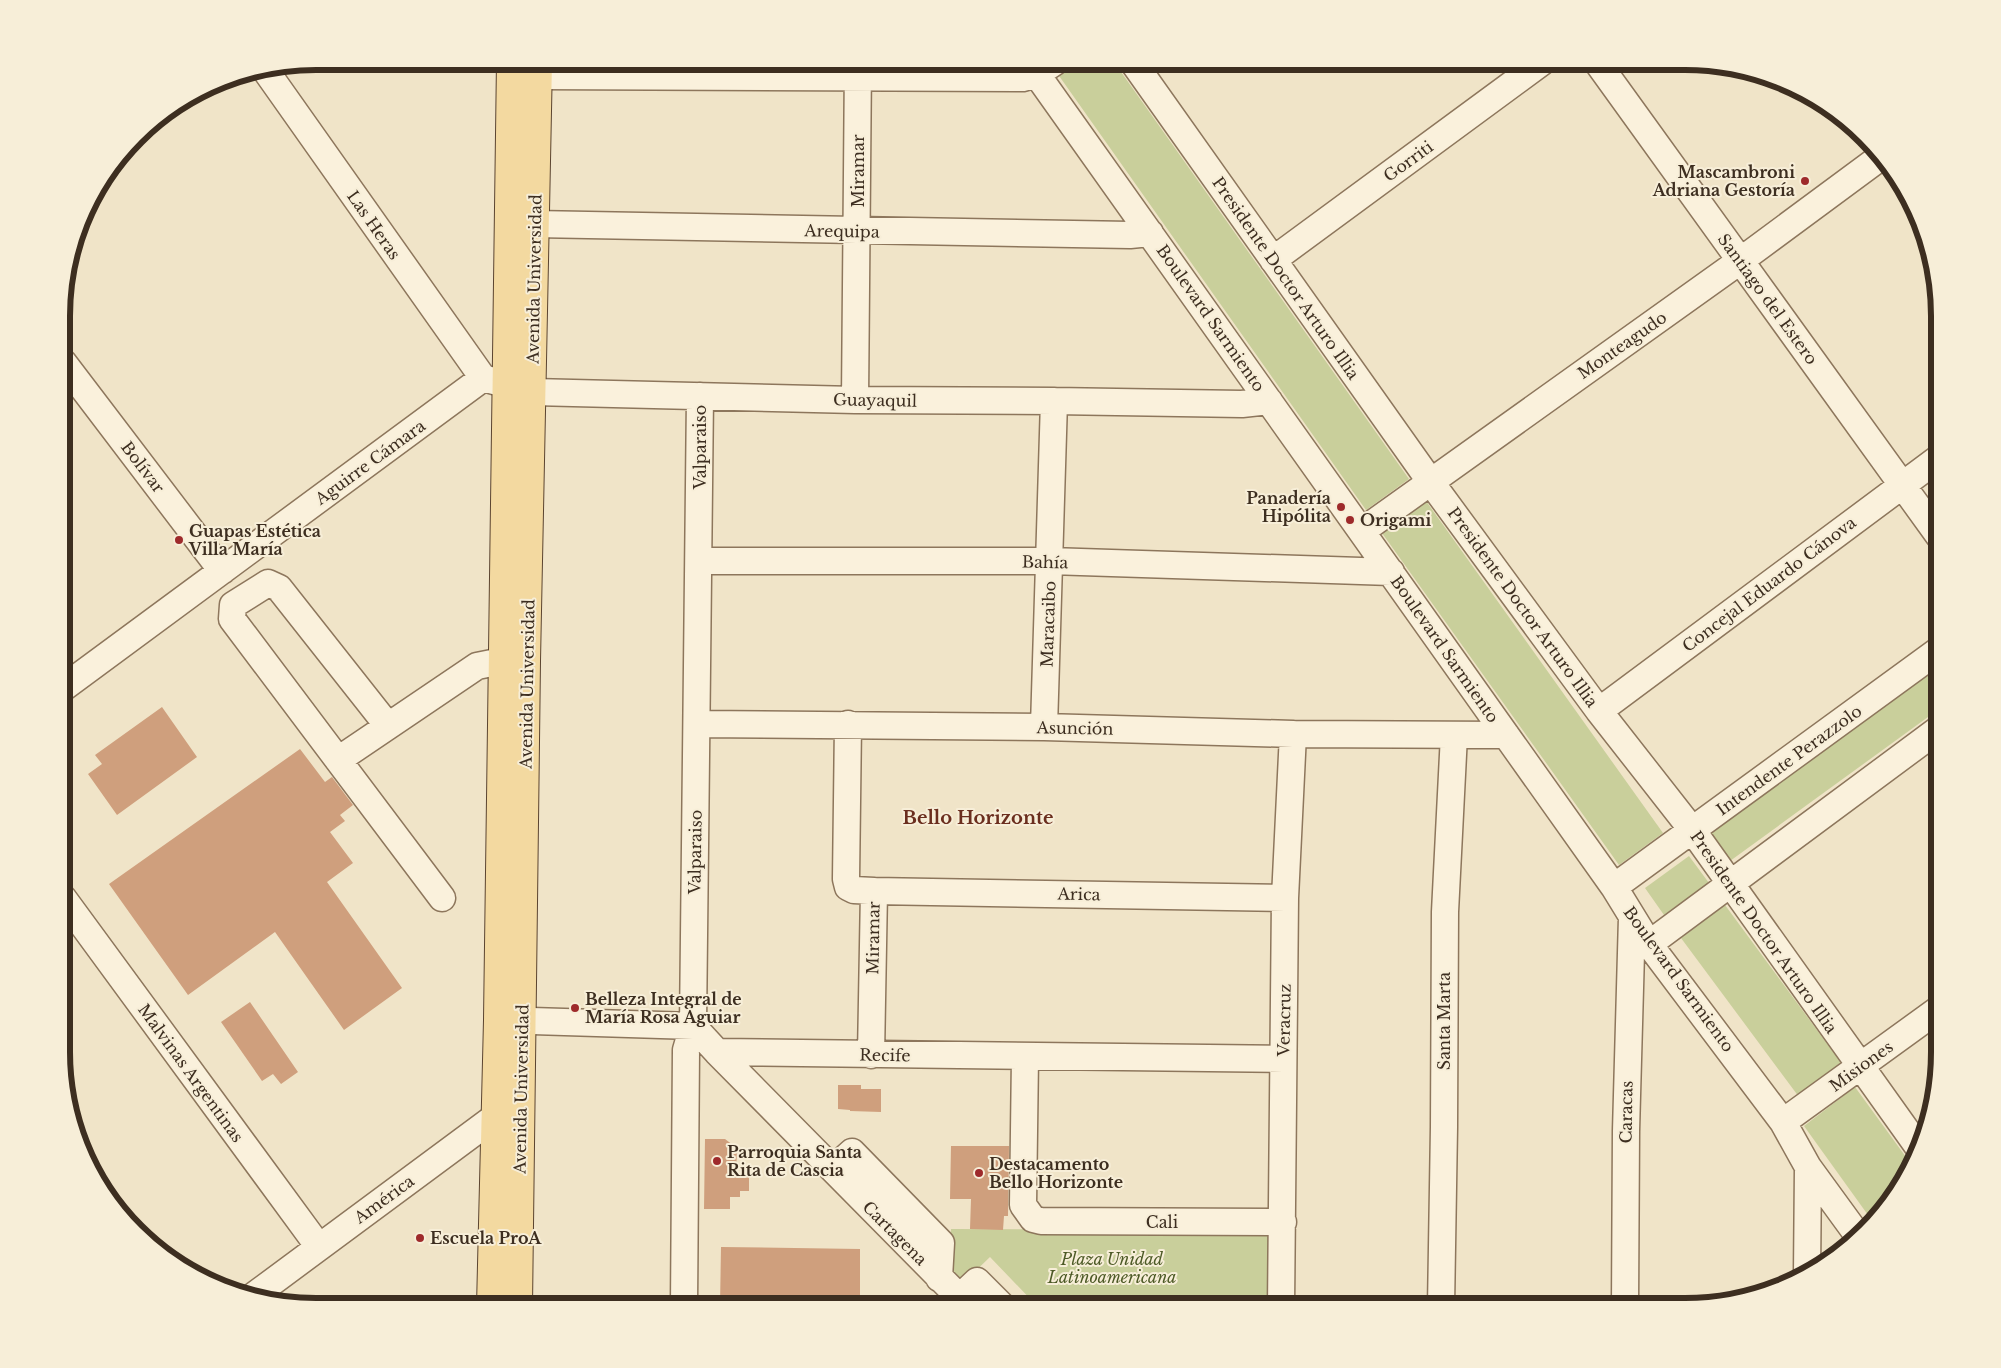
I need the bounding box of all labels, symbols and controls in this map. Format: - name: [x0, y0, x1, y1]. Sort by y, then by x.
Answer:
- street label: Miramar: [848, 134, 868, 208]
- street label: Gorriti: [1379, 136, 1437, 186]
- place label: Mascambroni Adriana Gestoría: [1652, 162, 1795, 200]
- street label: Presidente Doctor Arturo Illia: [1208, 173, 1364, 383]
- marker: Mascambroni Adriana Gestoría: [1799, 175, 1811, 187]
- street label: Las Heras: [343, 187, 405, 263]
- street label: Avenida Universidad: [523, 194, 545, 365]
- street label: Arequipa: [803, 220, 880, 242]
- street label: Santiago del Estero: [1714, 230, 1822, 368]
- street label: Boulevard Sarmiento: [1153, 241, 1269, 395]
- street label: Monteagudo: [1574, 307, 1670, 383]
- street label: Guayaquil: [833, 389, 917, 411]
- street label: Valparaiso: [690, 405, 710, 490]
- street label: Aguirre Cámara: [310, 415, 429, 509]
- street label: Bolívar: [117, 437, 169, 497]
- place label: Panadería Hipólita: [1246, 488, 1331, 526]
- marker: Panadería Hipólita: [1335, 501, 1347, 513]
- street label: Presidente Doctor Arturo Illia: [1444, 503, 1602, 711]
- place label: Origami: [1360, 510, 1431, 530]
- street label: Concejal Eduardo Cánova: [1678, 512, 1860, 656]
- marker: Origami: [1344, 514, 1356, 526]
- place label: Guapas Estética Villa María: [188, 521, 321, 559]
- marker: Guapas Estética Villa María: [173, 534, 185, 546]
- street label: Bahía: [1022, 552, 1069, 572]
- street label: Boulevard Sarmiento: [1387, 572, 1503, 726]
- street label: Maracaibo: [1036, 580, 1060, 668]
- street label: Avenida Universidad: [516, 599, 538, 770]
- street label: Intendente Perazzolo: [1712, 701, 1866, 819]
- street label: Asunción: [1035, 717, 1114, 739]
- district label: Bello Horizonte: [903, 807, 1053, 829]
- street label: Valparaiso: [684, 810, 706, 895]
- street label: Presidente Doctor Arturo Illia: [1686, 827, 1842, 1037]
- street label: Arica: [1056, 884, 1101, 904]
- street label: Miramar: [862, 901, 884, 975]
- street label: Boulevard Sarmiento: [1619, 902, 1739, 1056]
- street label: Santa Marta: [1434, 972, 1454, 1070]
- street label: Veracruz: [1273, 983, 1295, 1058]
- place label: Belleza Integral de María Rosa Aguiar: [585, 989, 742, 1027]
- street label: Malvinas Argentinas: [134, 1000, 248, 1146]
- marker: Belleza Integral de María Rosa Aguiar: [569, 1002, 581, 1014]
- street label: Avenida Universidad: [510, 1004, 532, 1175]
- street label: Misiones: [1825, 1036, 1897, 1096]
- street label: Recife: [859, 1045, 911, 1065]
- street label: Caracas: [1615, 1080, 1637, 1144]
- place label: Parroquia Santa Rita de Cascia: [727, 1142, 862, 1180]
- place label: Destacamento Bello Horizonte: [989, 1154, 1123, 1192]
- marker: Parroquia Santa Rita de Cascia: [711, 1155, 723, 1167]
- marker: Destacamento Bello Horizonte: [973, 1167, 985, 1179]
- street label: América: [349, 1170, 418, 1228]
- street label: Cartagena: [859, 1197, 931, 1269]
- street label: Cali: [1146, 1212, 1179, 1232]
- place label: Escuela ProA: [430, 1228, 542, 1248]
- marker: Escuela ProA: [414, 1232, 426, 1244]
- park label: Plaza Unidad Latinoamericana: [1047, 1249, 1176, 1287]

